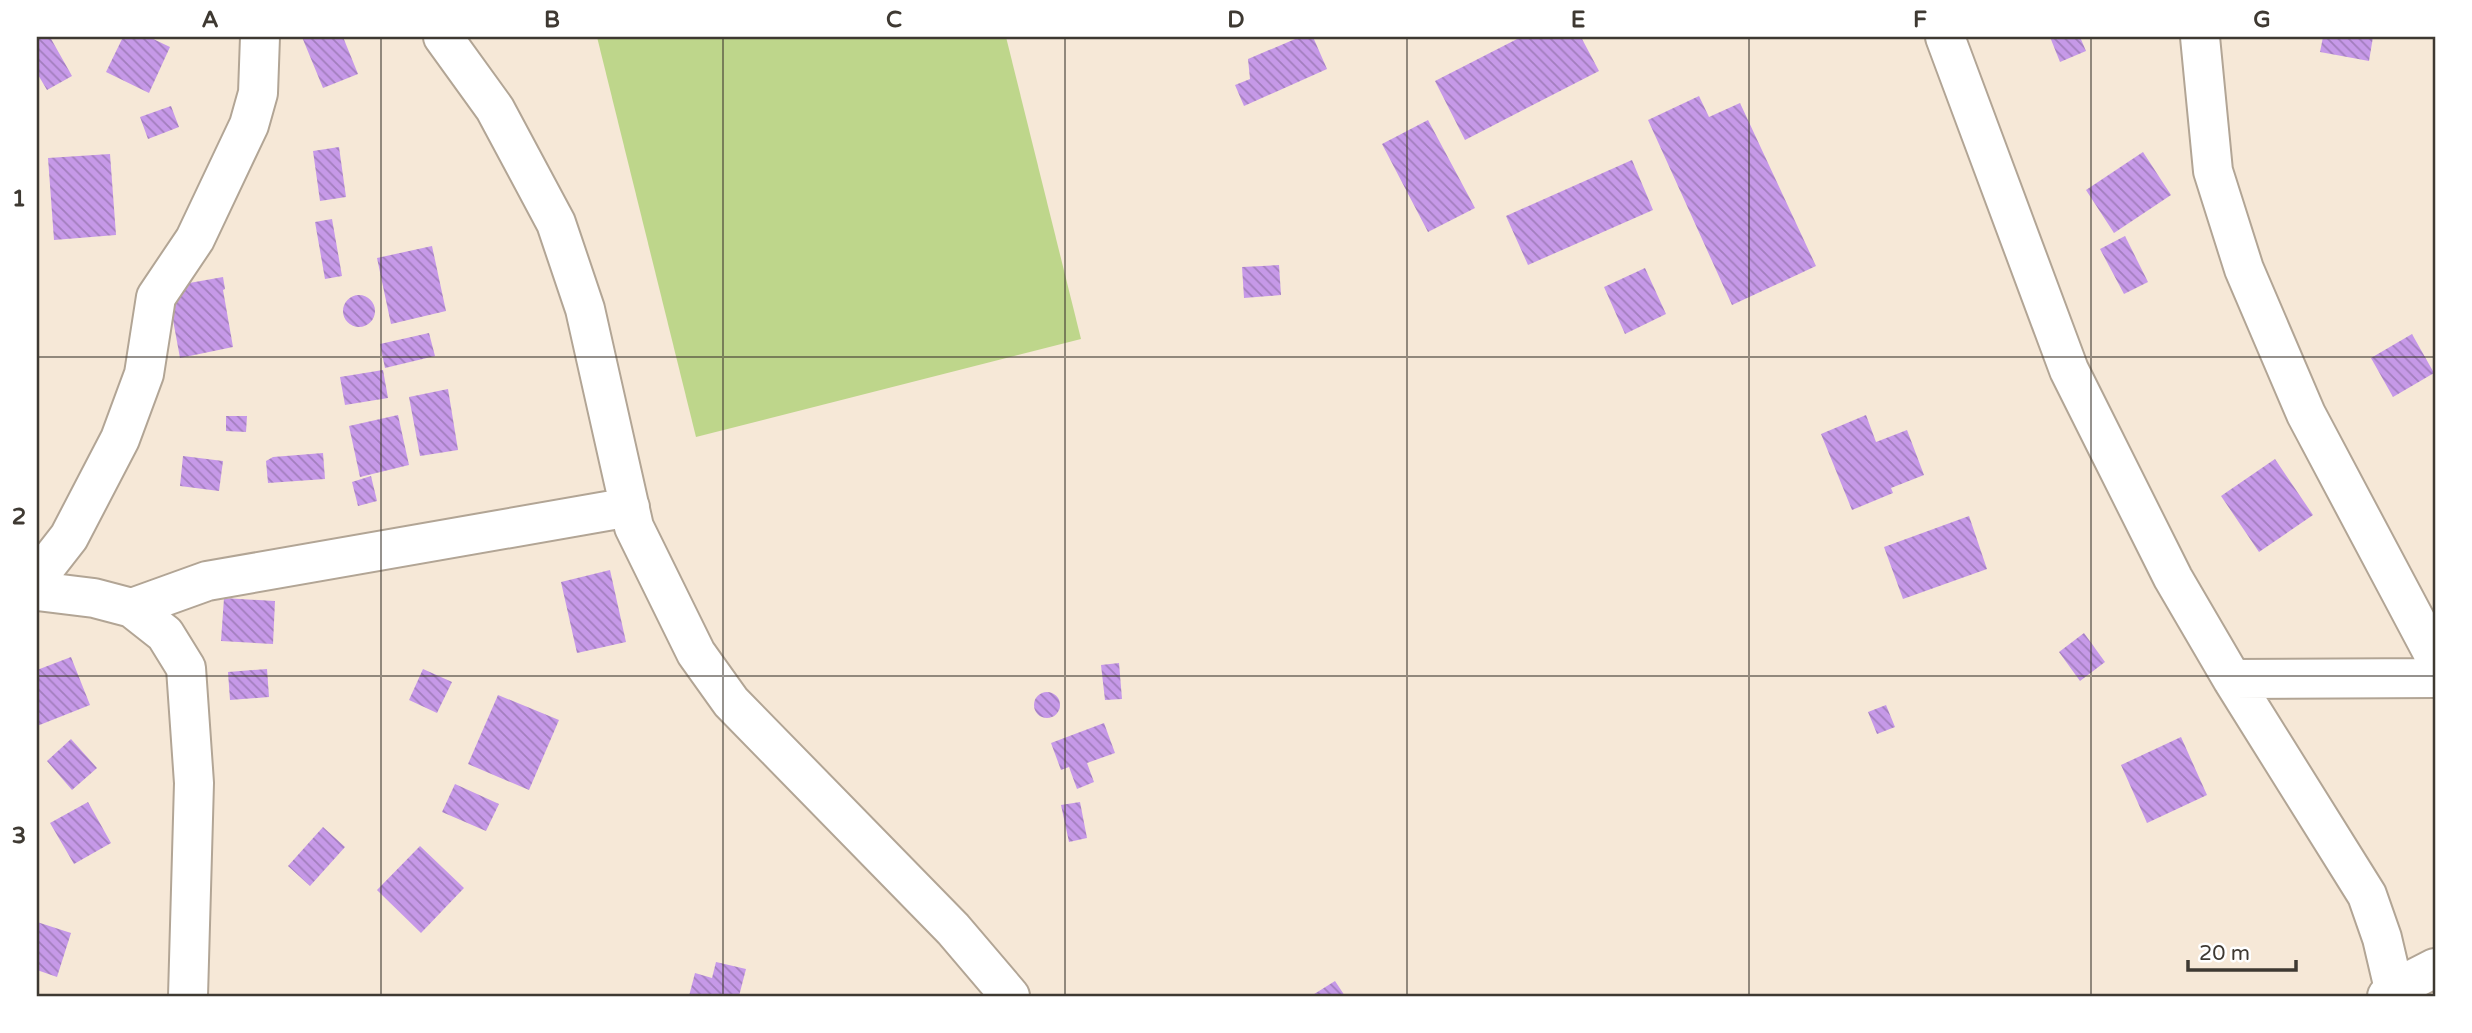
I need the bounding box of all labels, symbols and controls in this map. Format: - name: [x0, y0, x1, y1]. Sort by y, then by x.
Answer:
- text: A: [201, 6, 219, 34]
- text: B: [544, 6, 560, 34]
- text: C: [886, 6, 902, 34]
- text: D: [1227, 6, 1245, 34]
- text: E: [1571, 6, 1585, 34]
- text: F: [1913, 6, 1927, 34]
- text: G: [2253, 6, 2271, 34]
- text: 1: [12, 185, 26, 213]
- text: 2: [12, 503, 26, 531]
- text: 3: [12, 822, 26, 850]
- scale bar: [2188, 928, 2297, 972]
- text: 20 m: [2199, 941, 2250, 966]

